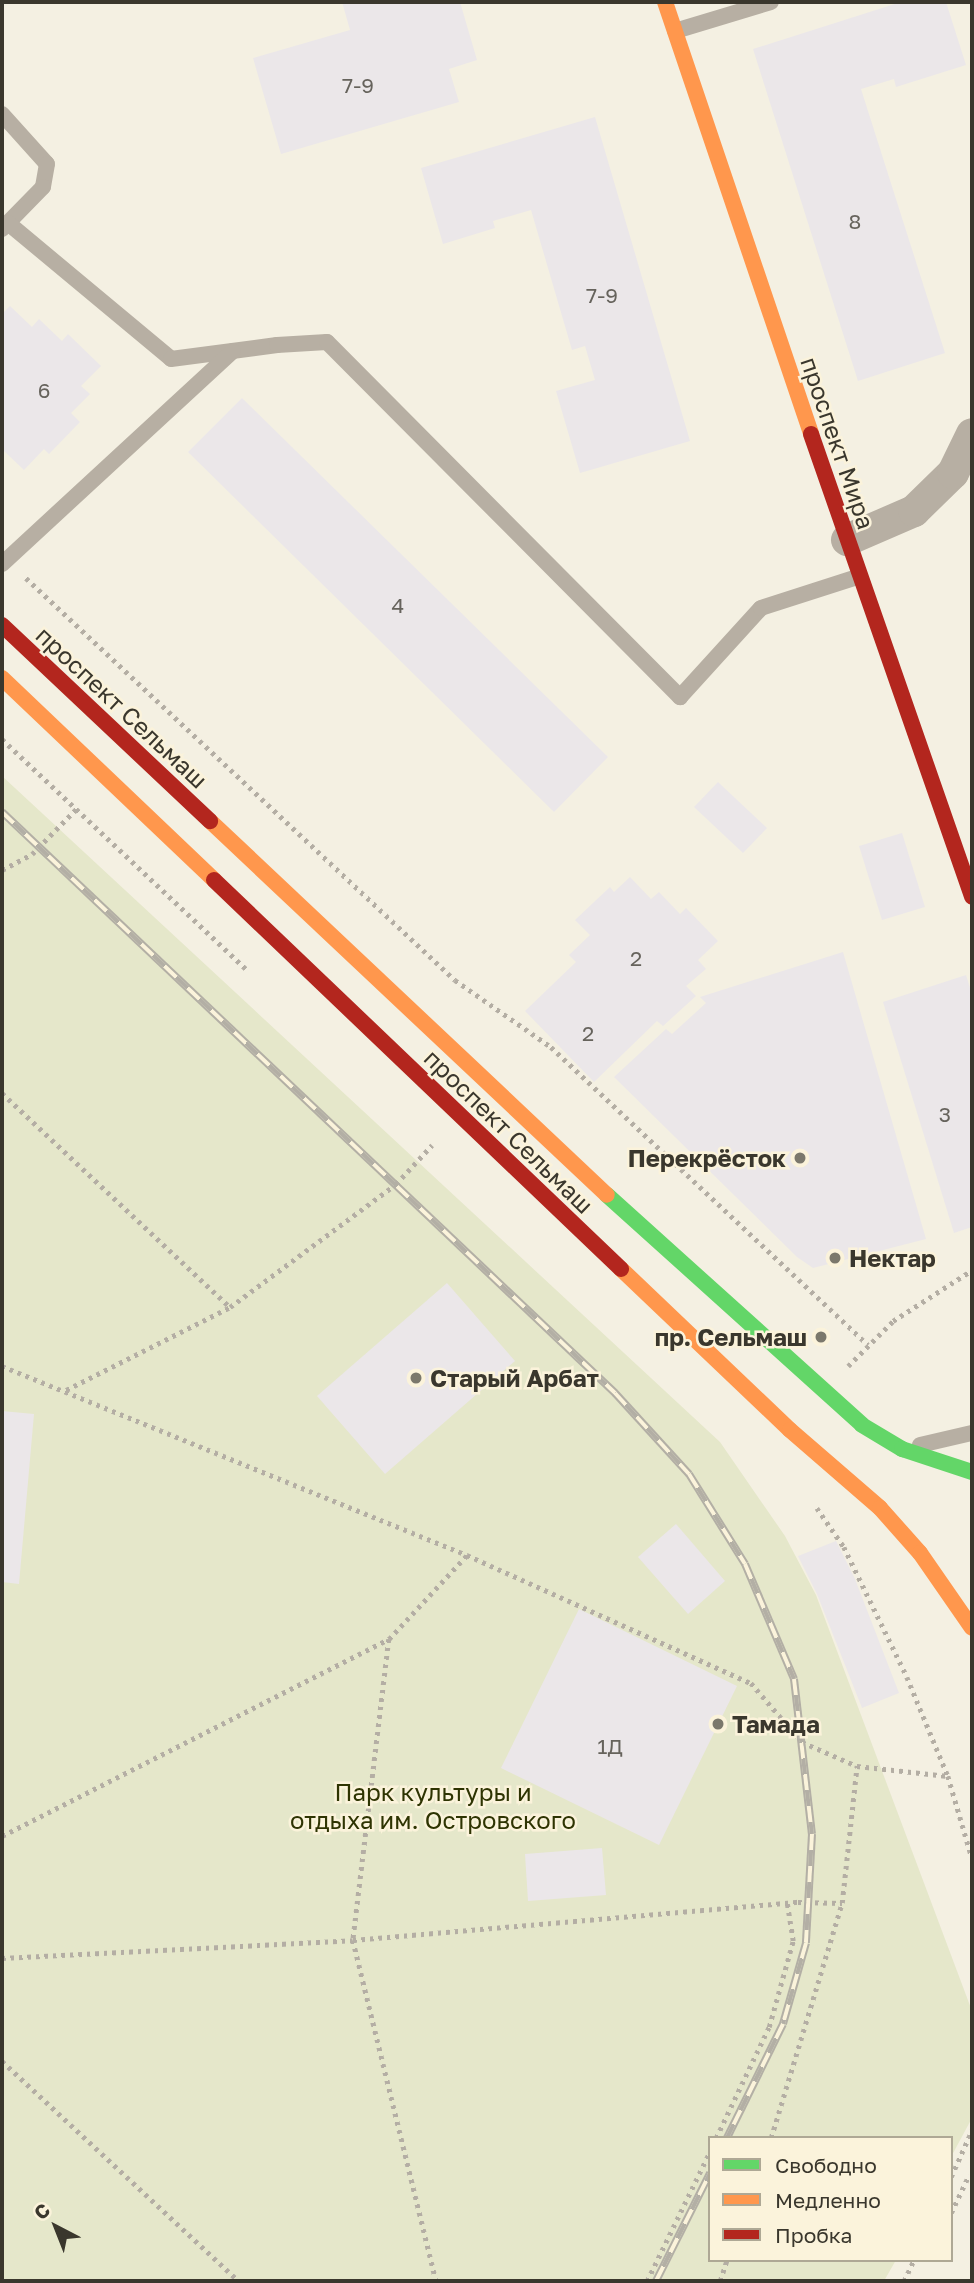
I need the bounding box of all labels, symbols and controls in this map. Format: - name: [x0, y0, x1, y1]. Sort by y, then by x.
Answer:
- house number: 7-9: [342, 72, 374, 98]
- house number: 8: [849, 208, 861, 234]
- house number: 7-9: [586, 282, 618, 308]
- street label: проспект Мира: [795, 353, 881, 533]
- house number: 6: [38, 377, 50, 403]
- house number: 4: [392, 592, 404, 618]
- street label: проспект Сельмаш: [30, 620, 214, 794]
- house number: 2: [630, 945, 642, 971]
- house number: 2: [582, 1020, 594, 1046]
- street label: проспект Сельмаш: [419, 1043, 599, 1219]
- house number: 3: [939, 1101, 951, 1127]
- place label: Перекрёсток: [628, 1144, 786, 1172]
- marker: Перекрёсток: [792, 1150, 808, 1166]
- place label: Нектар: [849, 1244, 936, 1272]
- marker: Нектар: [827, 1250, 843, 1266]
- place label: пр. Сельмаш: [655, 1323, 807, 1351]
- marker: пр. Сельмаш: [813, 1329, 829, 1345]
- place label: Старый Арбат: [430, 1364, 599, 1392]
- marker: Старый Арбат: [408, 1370, 424, 1386]
- place label: Тамада: [732, 1710, 820, 1738]
- marker: Тамада: [710, 1716, 726, 1732]
- house number: 1Д: [597, 1733, 623, 1759]
- park label: Парк культуры и отдыха им. Островского: [290, 1778, 576, 1834]
- legend: [708, 2136, 953, 2262]
- text: Свободно: [775, 2152, 877, 2178]
- text: Медленно: [775, 2187, 881, 2213]
- north arrow: [21, 2192, 91, 2262]
- text: С: [29, 2198, 54, 2224]
- text: Пробка: [775, 2222, 853, 2248]

